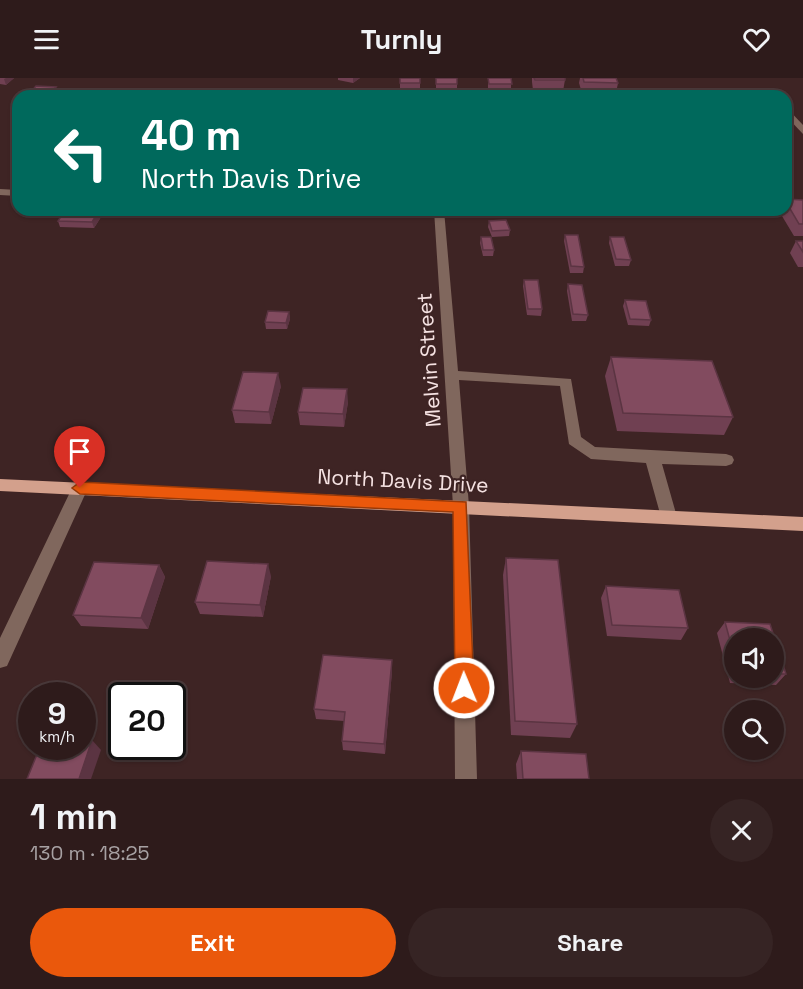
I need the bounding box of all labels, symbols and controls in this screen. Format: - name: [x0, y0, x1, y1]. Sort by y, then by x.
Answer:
- text: Turnly: [361, 22, 442, 57]
- icon: menu: [30, 23, 63, 56]
- icon: heart: [740, 23, 773, 56]
- text: 40 m: [141, 109, 241, 162]
- icon: left: [42, 114, 120, 192]
- text: North Davis Drive: [141, 161, 361, 196]
- street label: Melvin Street: [410, 292, 447, 428]
- pin: [54, 426, 105, 488]
- icon: arrive: [63, 435, 96, 468]
- street label: North Davis Drive: [317, 463, 489, 498]
- map controls: [724, 628, 784, 760]
- button: sound: [724, 628, 784, 688]
- position arrow: [432, 656, 496, 720]
- speed limit sign: 20: [108, 682, 186, 760]
- text: 9: [48, 694, 66, 733]
- button: search: [724, 700, 784, 760]
- text: km/h: [39, 727, 75, 746]
- text: 1 min: [30, 794, 118, 840]
- button: close: [710, 799, 773, 862]
- text: 130 m · 18:25: [30, 840, 150, 866]
- button: Exit: [30, 908, 396, 977]
- button: Share: [408, 908, 773, 977]

